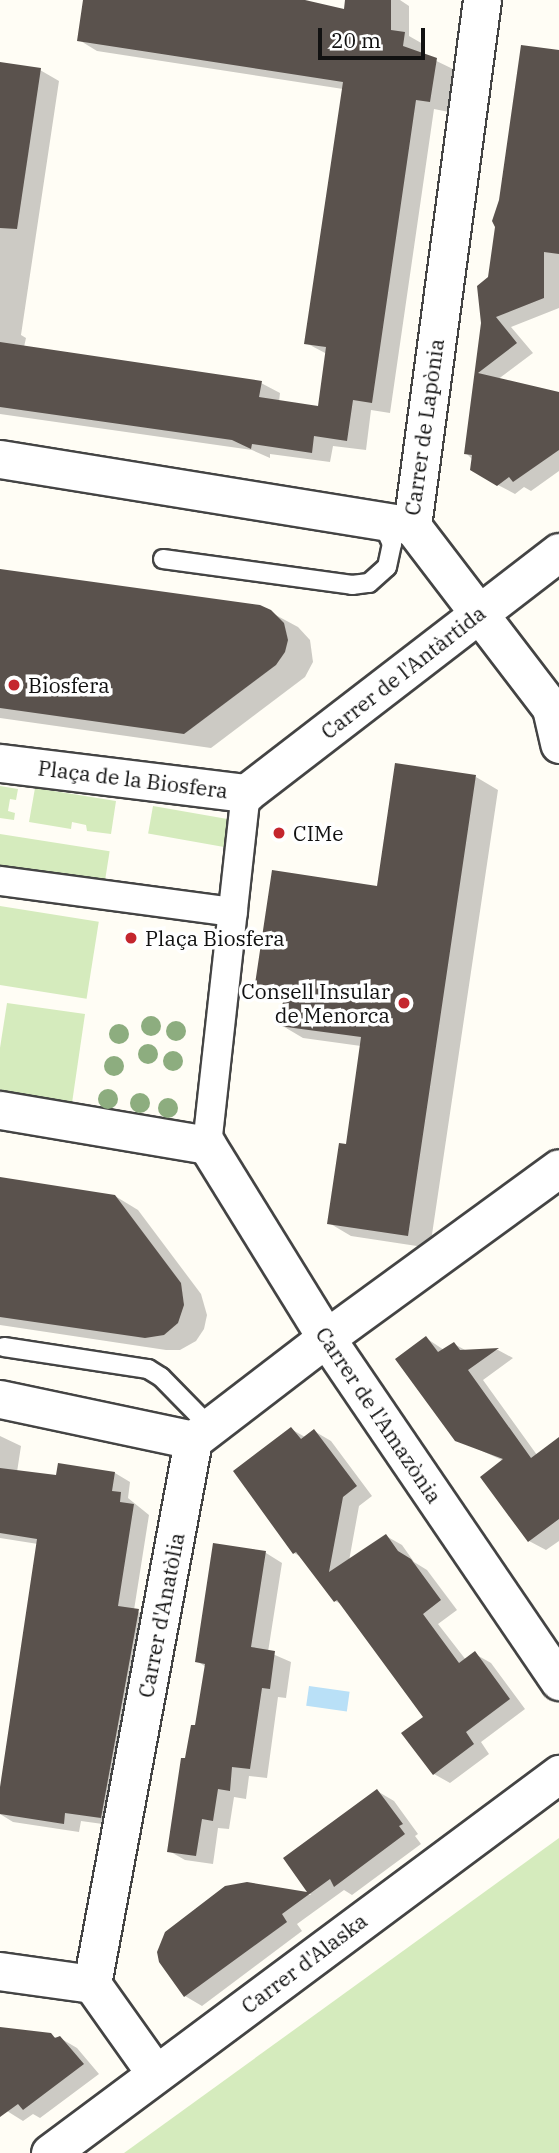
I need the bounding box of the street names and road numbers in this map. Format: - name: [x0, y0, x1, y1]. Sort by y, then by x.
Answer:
- street label: Carrer de Lapònia: [399, 337, 449, 517]
- street label: Carrer de l'Antàrtida: [316, 600, 490, 744]
- street label: Plaça de la Biosfera: [37, 755, 229, 803]
- street label: Carrer de l'Amazònia: [311, 1322, 447, 1508]
- street label: Carrer d'Anatòlia: [133, 1530, 189, 1700]
- street label: Carrer d'Alaska: [236, 1908, 372, 2018]

